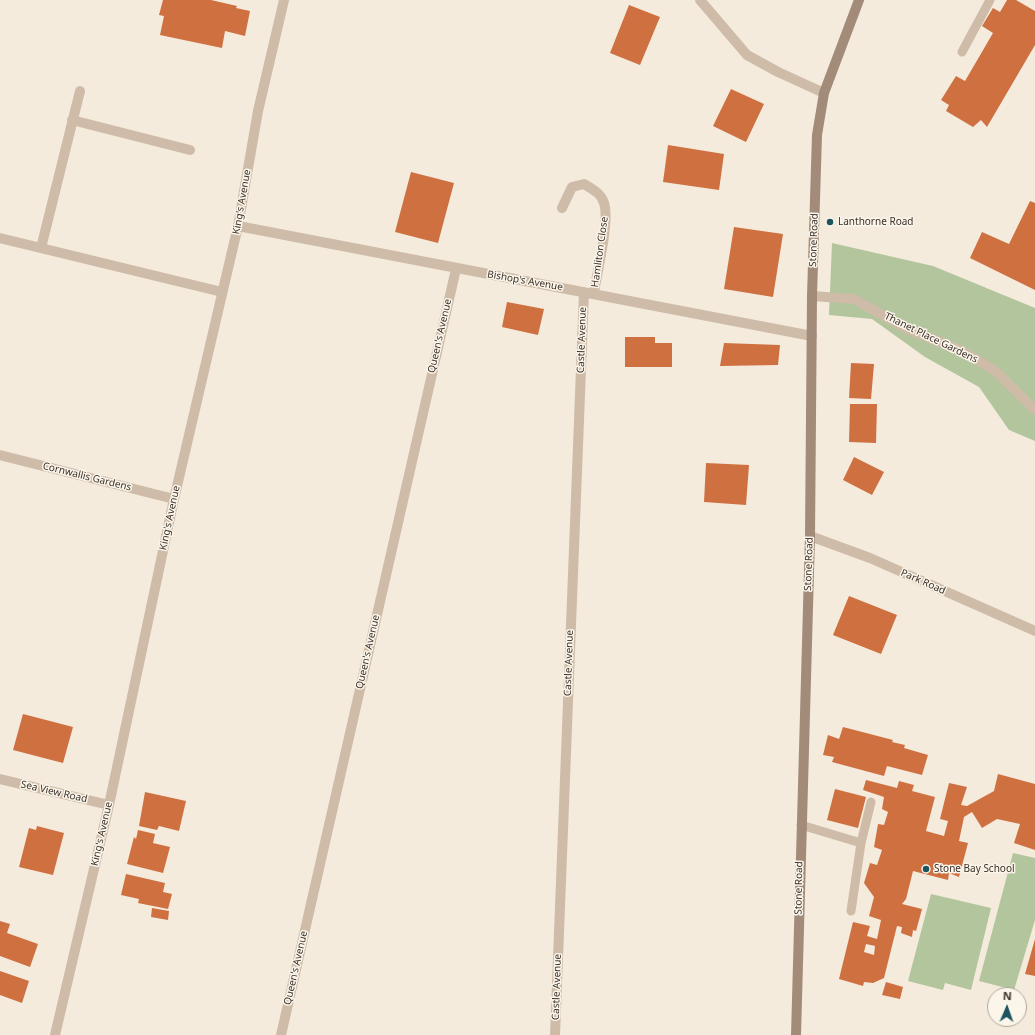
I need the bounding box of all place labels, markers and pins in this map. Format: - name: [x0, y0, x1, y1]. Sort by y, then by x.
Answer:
- place label: Lanthorne Road: [838, 216, 913, 228]
- marker: Lanthorne Road: [825, 217, 835, 227]
- place label: Stone Bay School: [934, 863, 1015, 875]
- marker: Stone Bay School: [921, 864, 931, 874]

